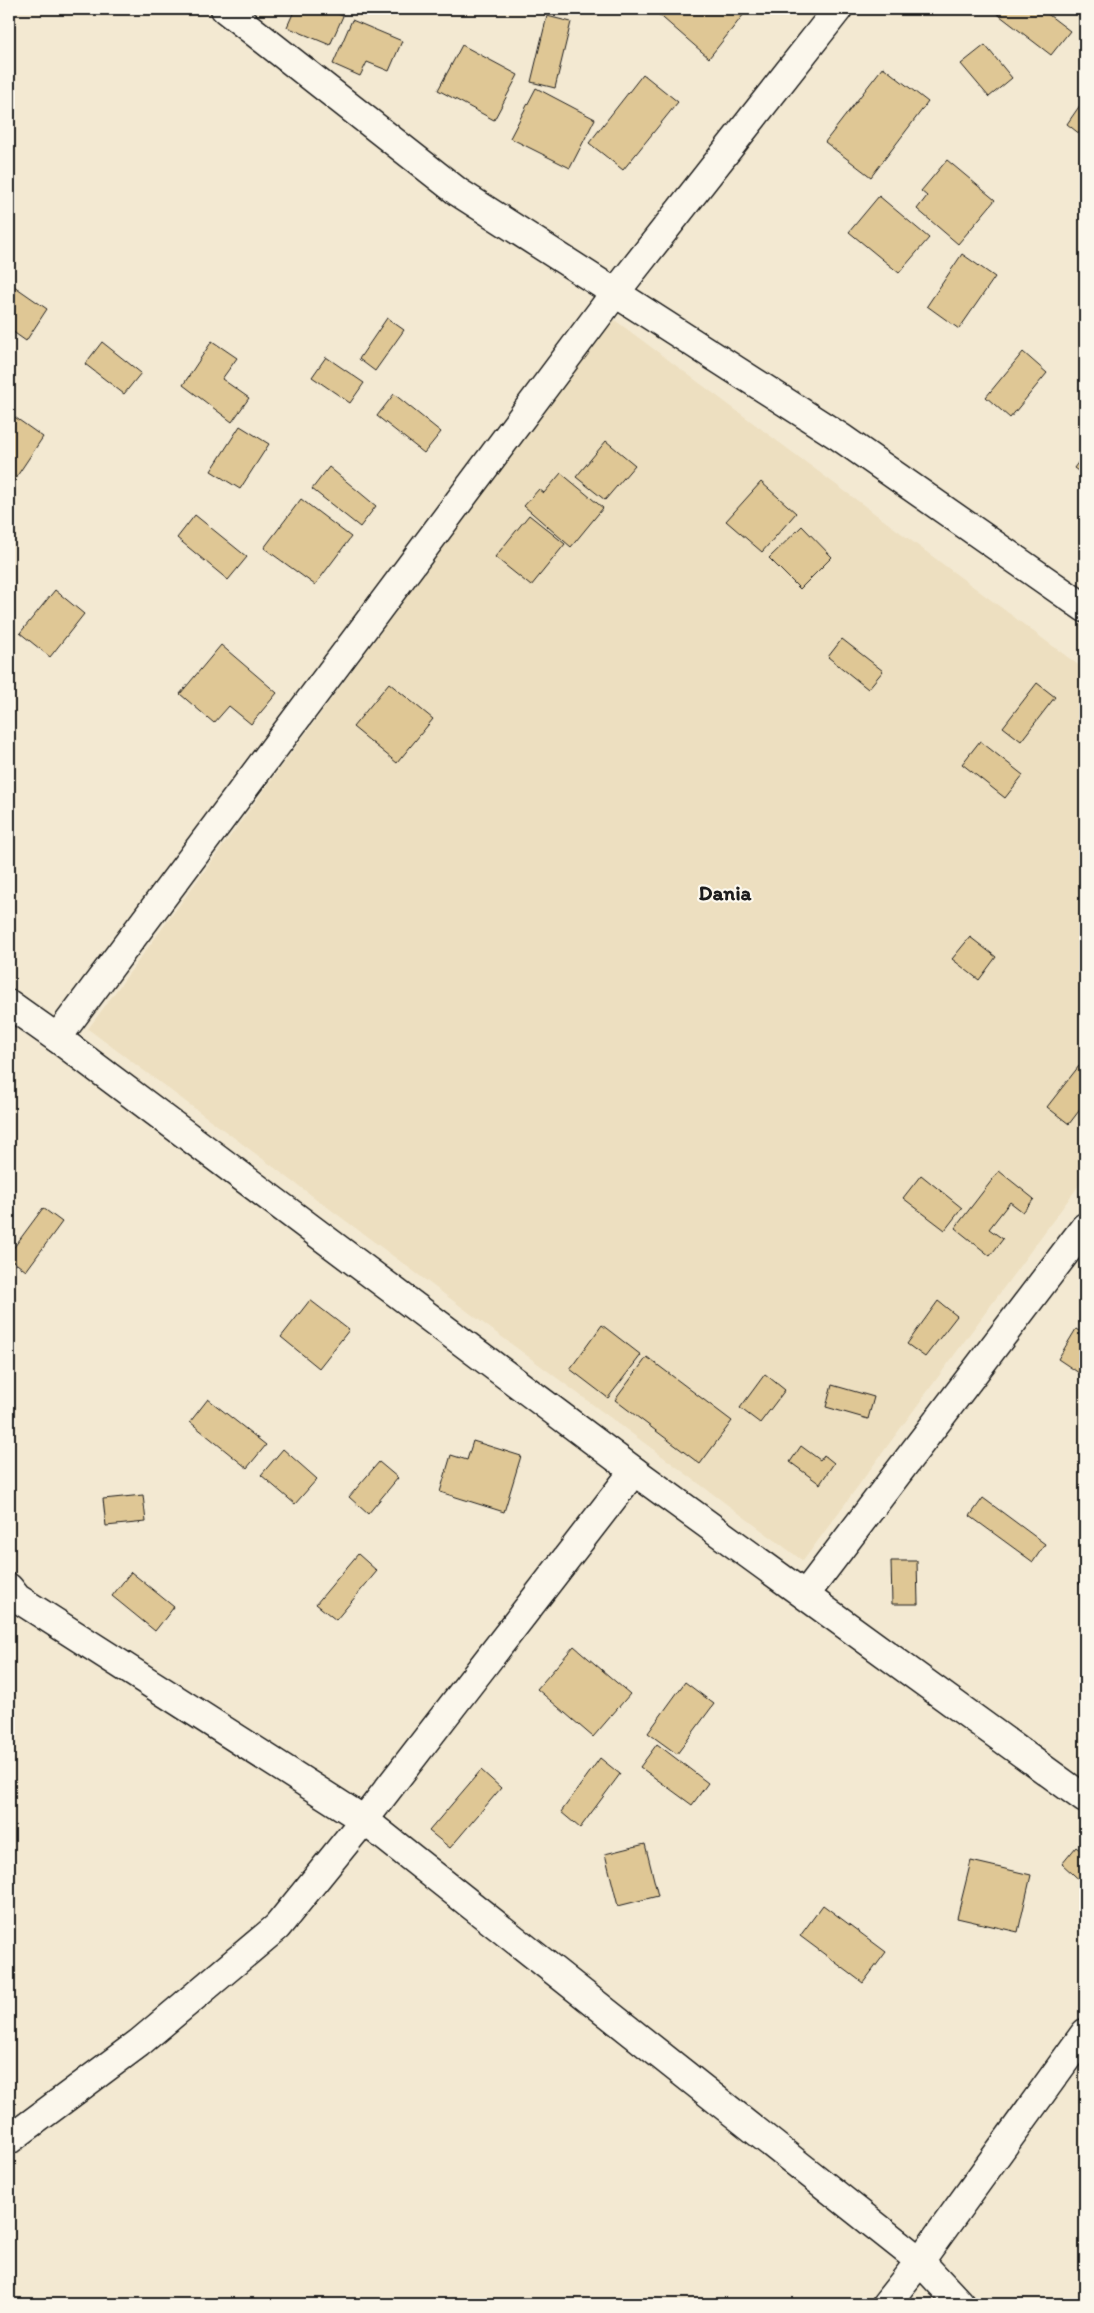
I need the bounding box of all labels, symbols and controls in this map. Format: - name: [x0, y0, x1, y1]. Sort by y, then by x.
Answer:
- district label: Dania: [699, 880, 753, 905]

